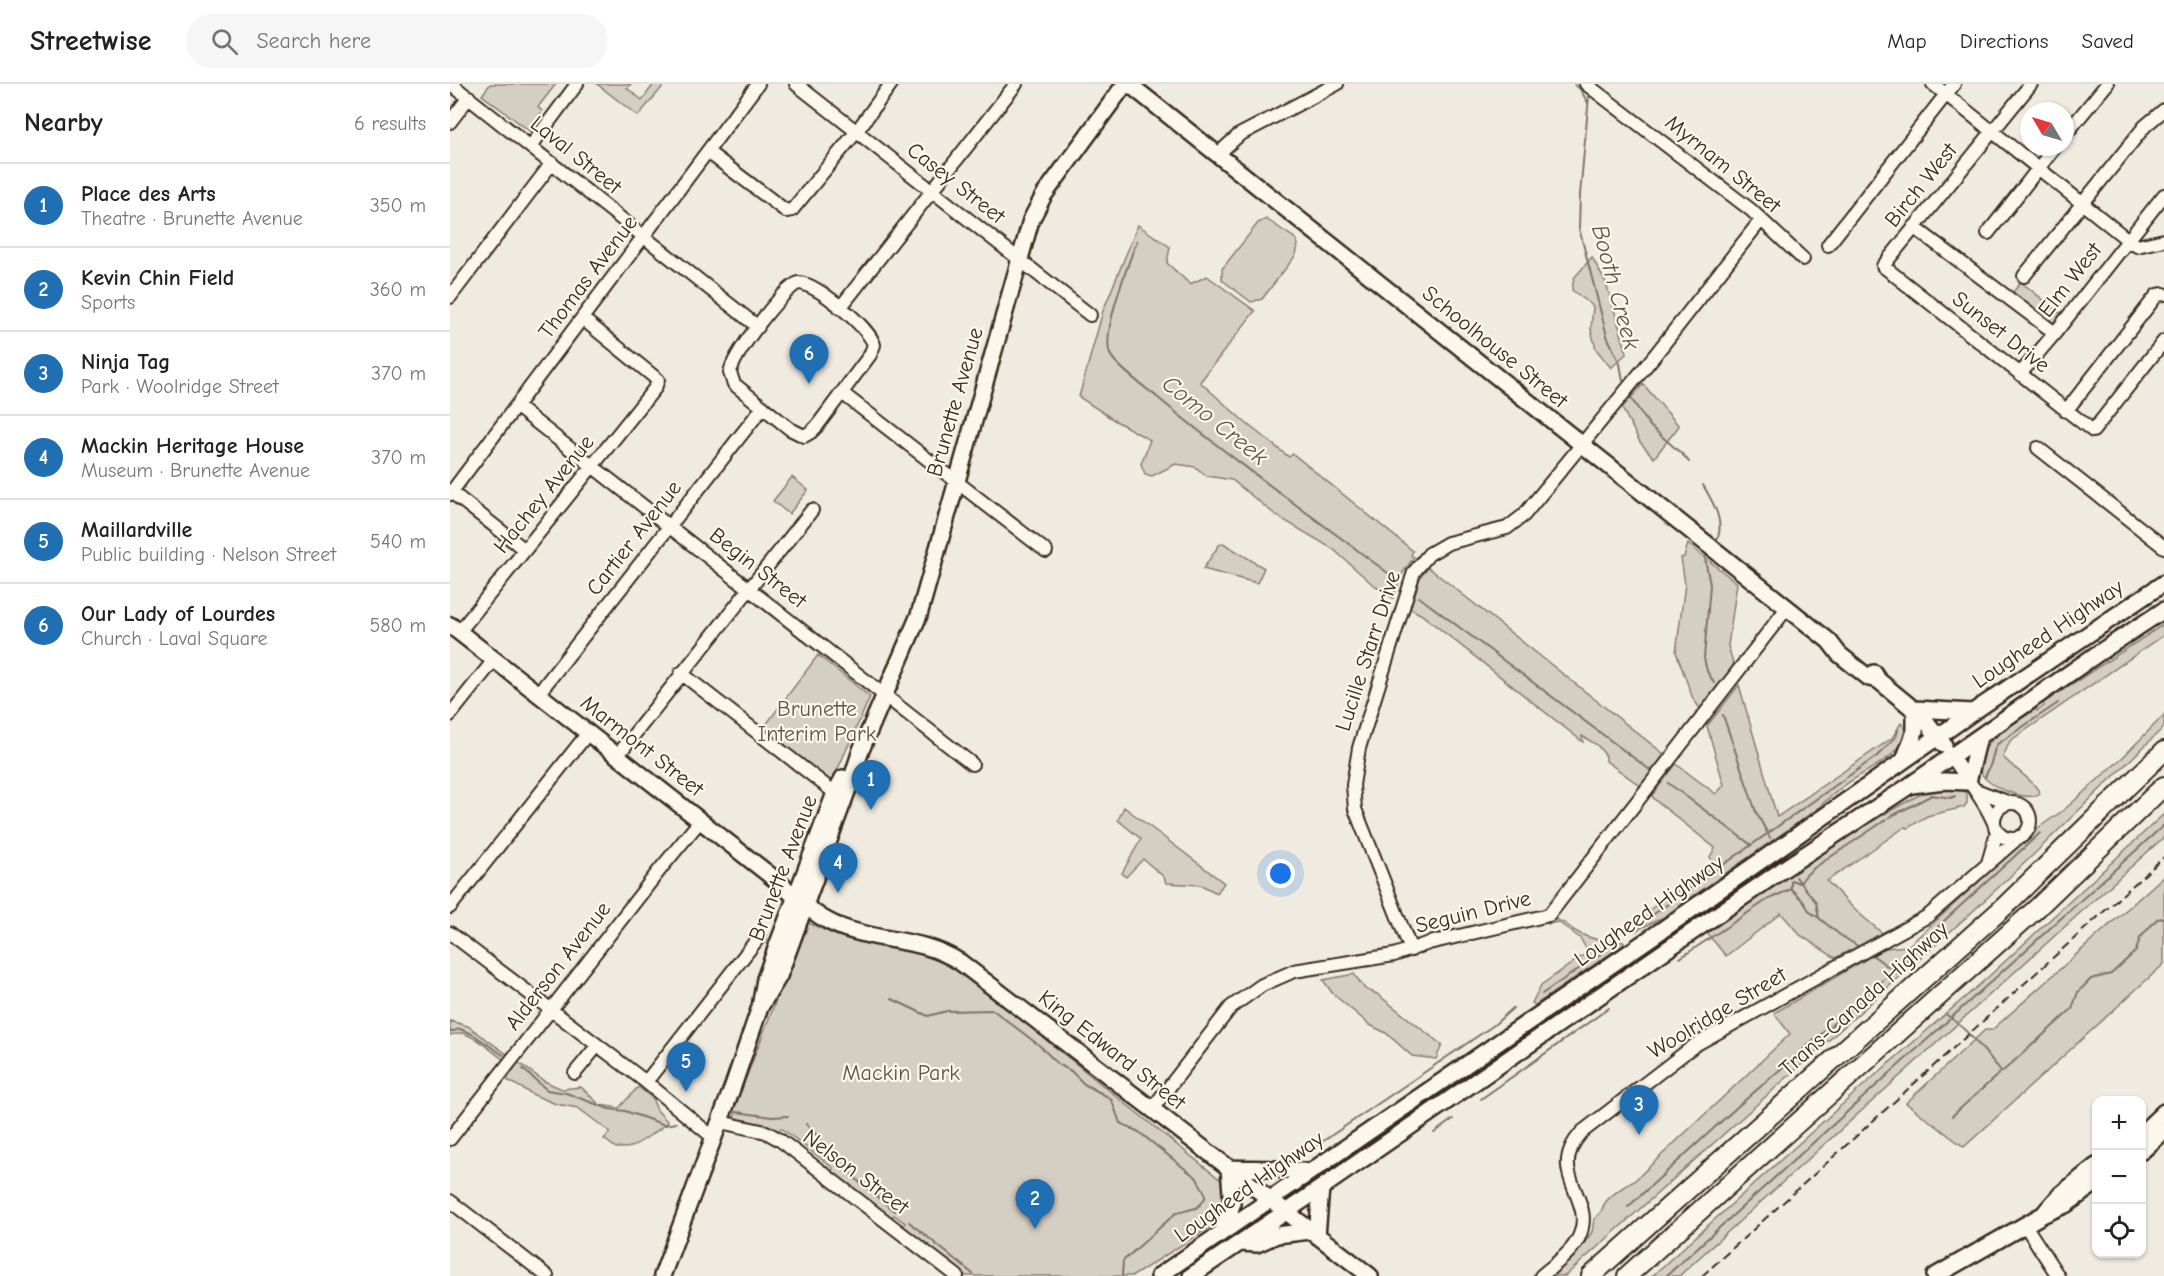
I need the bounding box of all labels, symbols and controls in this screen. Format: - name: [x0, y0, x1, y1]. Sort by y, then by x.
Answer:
- search box: [187, 14, 607, 68]
- text: Streetwise: [30, 25, 151, 57]
- icon: search: [208, 25, 241, 58]
- text: Search here: [256, 28, 371, 54]
- text: Map: [1887, 29, 1927, 53]
- text: Directions: [1960, 29, 2049, 53]
- text: Saved: [2082, 29, 2134, 53]
- north arrow: [2020, 102, 2074, 156]
- text: Nearby: [24, 108, 103, 138]
- street label: Myrnam Street: [1660, 109, 1787, 219]
- street label: Laval Street: [525, 110, 627, 200]
- text: 6 results: [354, 112, 426, 135]
- street label: Casey Street: [902, 137, 1011, 230]
- street label: Birch West: [1879, 137, 1963, 232]
- text: Place des Arts: [81, 181, 216, 207]
- text: 1: [40, 194, 47, 217]
- text: 350 m: [370, 194, 426, 217]
- text: Theatre · Brunette Avenue: [81, 207, 303, 230]
- street label: Thomas Avenue: [533, 210, 643, 344]
- water label: Booth Creek: [1586, 221, 1646, 353]
- street label: Elm West: [2033, 237, 2108, 323]
- text: Kevin Chin Field: [81, 265, 234, 291]
- text: 2: [39, 278, 48, 301]
- text: 360 m: [370, 278, 426, 301]
- street label: Schoolhouse Street: [1417, 280, 1574, 414]
- street label: Sunset Drive: [1947, 286, 2055, 378]
- text: Sports: [81, 291, 135, 314]
- street label: Brunette Avenue: [921, 324, 989, 480]
- pin: 6: [790, 334, 828, 384]
- text: Ninja Tag: [81, 349, 170, 375]
- text: 3: [39, 362, 48, 385]
- text: 370 m: [371, 362, 426, 385]
- water label: Como Creek: [1157, 369, 1274, 471]
- text: Park · Woolridge Street: [81, 375, 279, 398]
- street label: Hachey Avenue: [488, 430, 600, 558]
- text: Mackin Heritage House: [81, 433, 304, 459]
- text: 4: [39, 446, 48, 469]
- text: 370 m: [371, 446, 426, 469]
- text: Museum · Brunette Avenue: [81, 459, 310, 482]
- street label: Cartier Avenue: [581, 475, 687, 601]
- text: Maillardville: [81, 517, 192, 543]
- street label: Begin Street: [704, 522, 812, 614]
- text: 5: [38, 530, 49, 553]
- text: 540 m: [370, 530, 426, 553]
- text: Public building · Nelson Street: [81, 543, 336, 566]
- street label: Lucille Starr Drive: [1330, 568, 1406, 734]
- street label: Lougheed Highway: [1968, 574, 2128, 694]
- text: Our Lady of Lourdes: [81, 601, 275, 627]
- text: 6: [38, 614, 49, 637]
- text: 580 m: [369, 614, 426, 637]
- text: Church · Laval Square: [81, 627, 268, 650]
- street label: Marmont Street: [575, 690, 709, 803]
- park label: Brunette Interim Park: [758, 696, 877, 747]
- pin: 1: [852, 760, 890, 810]
- street label: Brunette Avenue: [743, 791, 823, 945]
- pin: 4: [818, 844, 858, 893]
- street label: Lougheed Highway: [1569, 850, 1729, 972]
- your location: [1266, 859, 1295, 888]
- street label: Seguin Drive: [1413, 885, 1533, 939]
- street label: Alderson Avenue: [500, 896, 616, 1036]
- street label: Trans-Canada Highway: [1774, 916, 1954, 1082]
- street label: Woolridge Street: [1643, 961, 1792, 1065]
- street label: King Edward Street: [1033, 984, 1191, 1116]
- pin: 5: [666, 1042, 706, 1092]
- park label: Mackin Park: [842, 1060, 960, 1086]
- pin: 3: [1620, 1086, 1658, 1135]
- map controls: [2092, 1096, 2146, 1258]
- button: +: [2092, 1096, 2146, 1150]
- street label: Nelson Street: [798, 1124, 915, 1221]
- street label: Lougheed Highway: [1169, 1126, 1329, 1248]
- button: −: [2092, 1150, 2146, 1204]
- pin: 2: [1016, 1180, 1054, 1229]
- button: locate: [2092, 1204, 2146, 1258]

